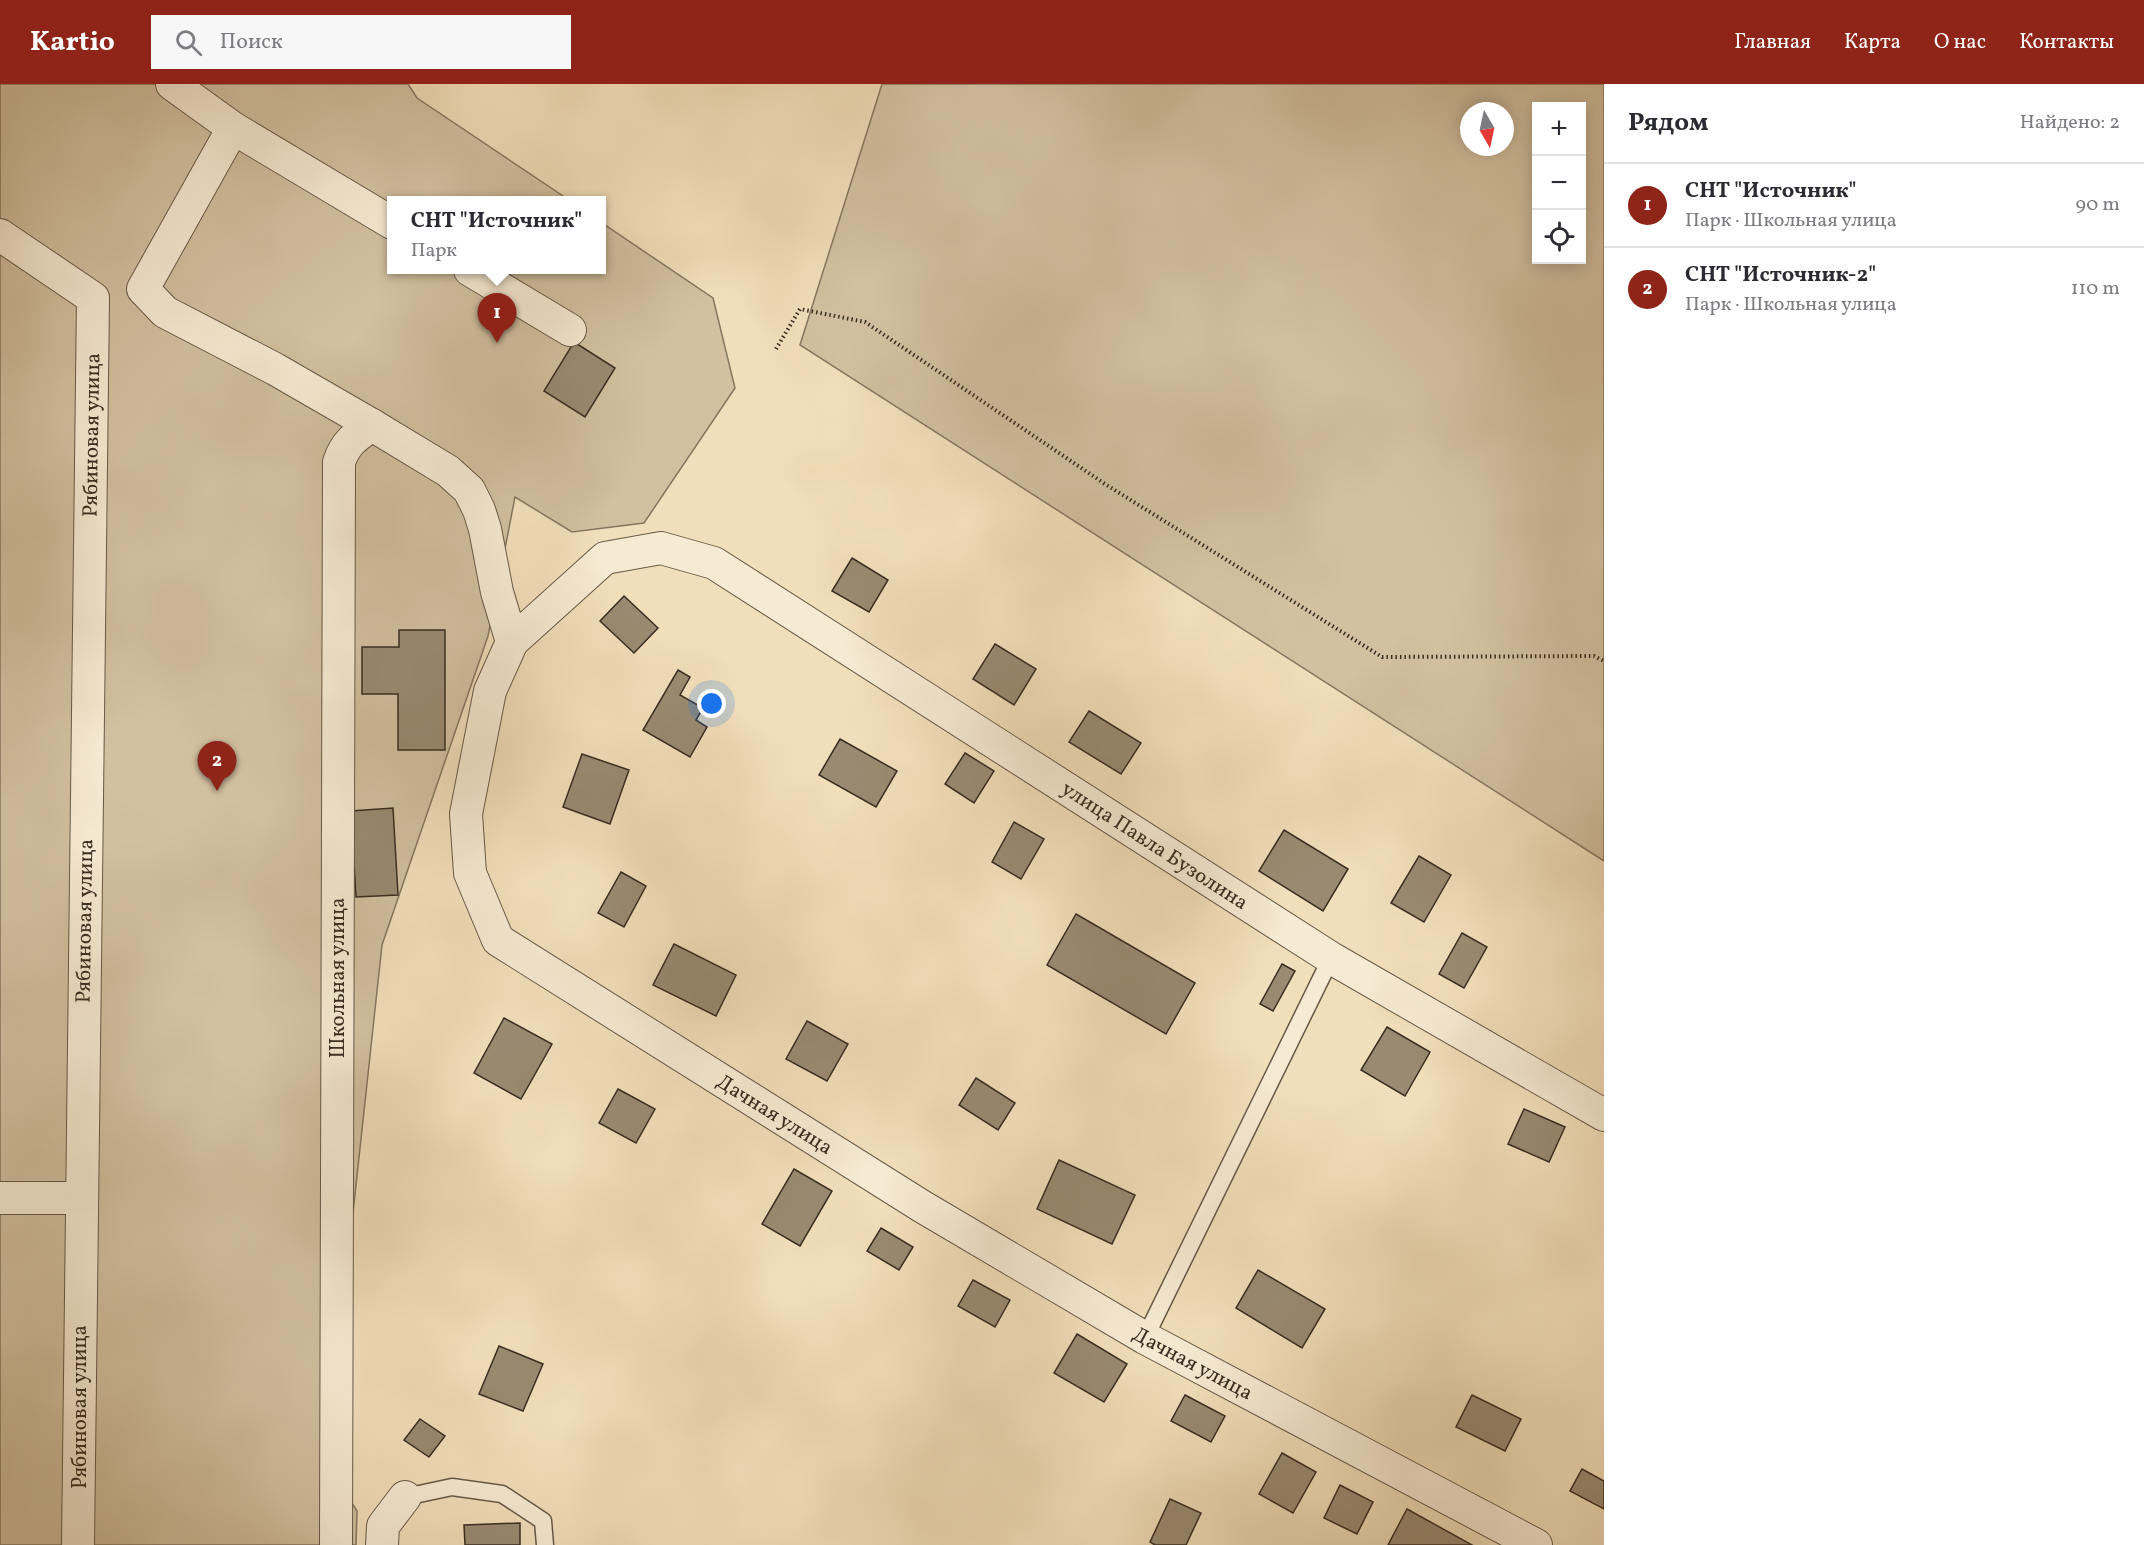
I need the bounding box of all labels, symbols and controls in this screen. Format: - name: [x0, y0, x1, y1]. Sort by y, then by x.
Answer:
- search box: [151, 15, 571, 69]
- text: Kartio: [30, 23, 115, 62]
- icon: search: [172, 26, 205, 59]
- text: Поиск: [220, 27, 283, 58]
- text: Главная: [1734, 28, 1811, 57]
- text: Карта: [1844, 28, 1901, 57]
- text: О нас: [1934, 28, 1986, 57]
- text: Контакты: [2019, 28, 2114, 57]
- north arrow: [1460, 102, 1514, 156]
- map controls: [1532, 102, 1586, 264]
- button: +: [1532, 102, 1586, 156]
- text: Рядом: [1628, 105, 1708, 141]
- text: Найдено: 2: [2020, 109, 2120, 137]
- button: −: [1532, 156, 1586, 210]
- text: СНТ "Источник": [1685, 176, 1857, 207]
- text: 1: [1643, 191, 1652, 219]
- text: 90 m: [2076, 191, 2120, 219]
- popup: [387, 196, 606, 274]
- text: СНТ "Источник": [411, 206, 582, 237]
- text: Парк · Школьная улица: [1685, 207, 1897, 235]
- button: locate: [1532, 210, 1586, 264]
- text: Парк: [411, 237, 457, 265]
- text: СНТ "Источник-2": [1685, 260, 1876, 291]
- text: 2: [1642, 275, 1653, 303]
- text: 110 m: [2071, 275, 2120, 303]
- text: Парк · Школьная улица: [1685, 291, 1897, 319]
- pin: 1: [478, 294, 516, 343]
- street label: Рябиновая улица: [77, 353, 108, 517]
- your location: [697, 689, 726, 718]
- pin: 2: [198, 742, 236, 791]
- street label: улица Павла Бузолина: [1055, 775, 1253, 918]
- street label: Рябиновая улица: [70, 839, 101, 1003]
- street label: Школьная улица: [324, 897, 353, 1059]
- street label: Дачная улица: [710, 1068, 838, 1163]
- street label: Дачная улица: [1127, 1320, 1258, 1408]
- street label: Рябиновая улица: [66, 1325, 95, 1489]

